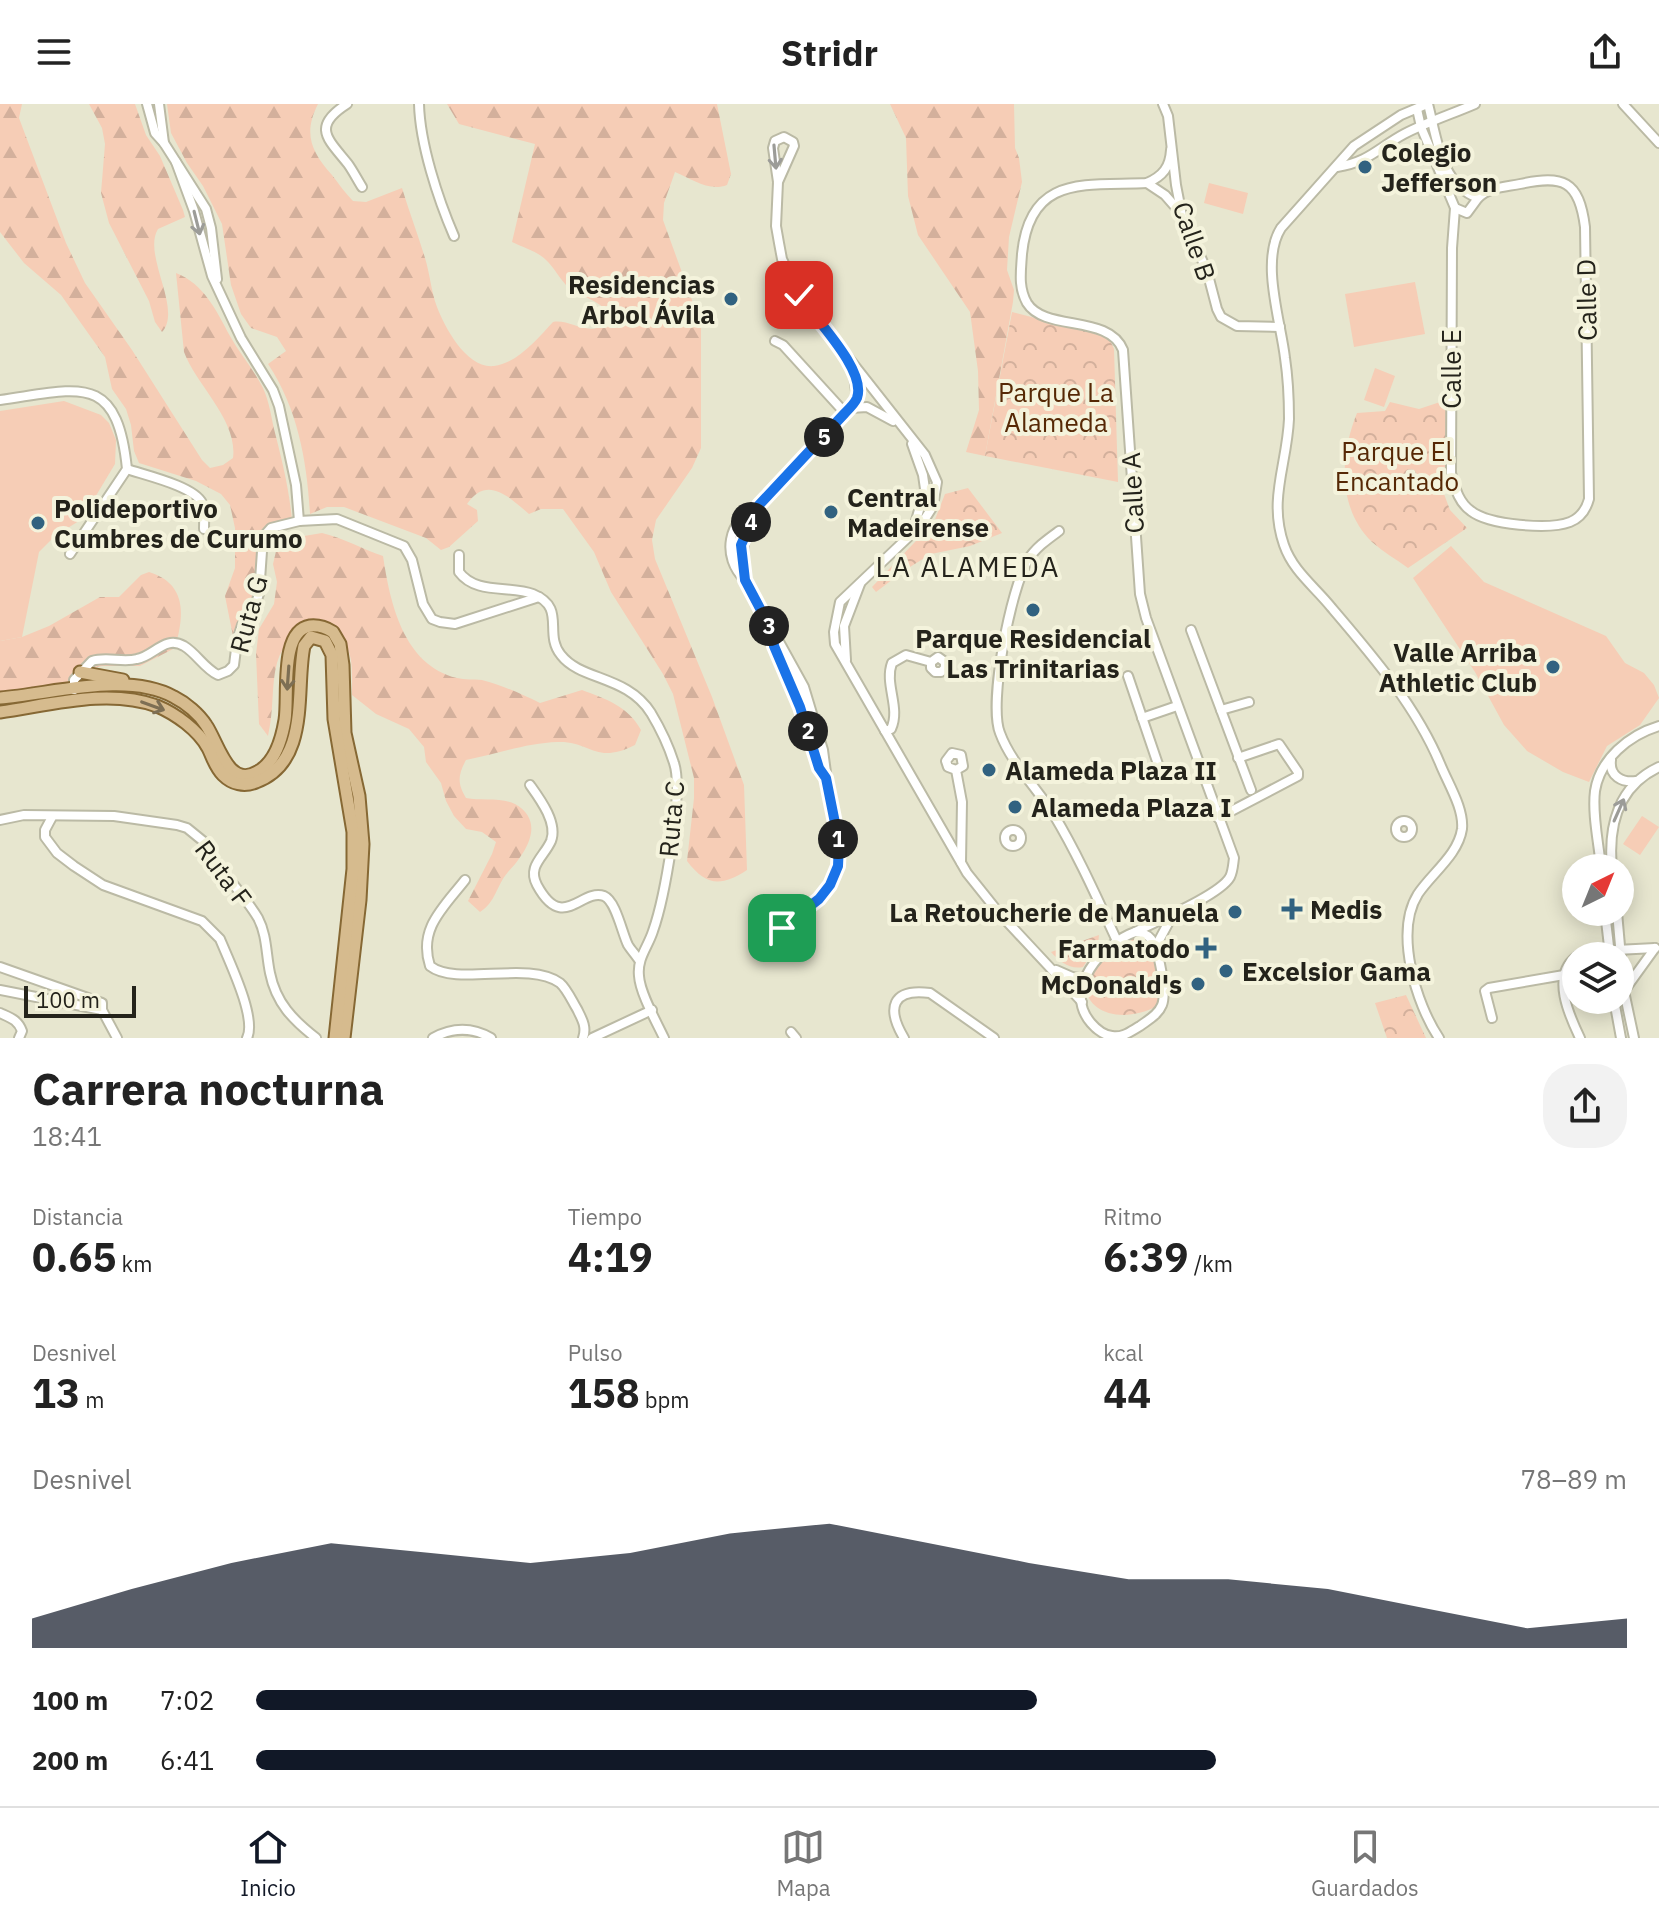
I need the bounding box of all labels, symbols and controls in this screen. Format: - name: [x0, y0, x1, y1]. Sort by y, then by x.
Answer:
- text: Stridr: [781, 29, 878, 76]
- icon: menu: [32, 30, 76, 74]
- icon: share: [1583, 30, 1627, 74]
- place label: Colegio Jefferson: [1381, 135, 1497, 199]
- one-way arrow: [768, 143, 783, 170]
- marker: Colegio Jefferson: [1356, 158, 1374, 176]
- street label: Calle B: [1166, 197, 1224, 285]
- one-way arrow: [190, 209, 205, 235]
- street label: Calle D: [1568, 259, 1604, 341]
- pin: [765, 261, 833, 329]
- place label: Residencias Arbol Ávila: [568, 267, 715, 331]
- icon: check: [777, 273, 821, 317]
- marker: Residencias Arbol Ávila: [722, 290, 740, 308]
- street label: Calle E: [1434, 329, 1468, 409]
- park label: Parque La Alameda: [998, 375, 1114, 439]
- pin: 5: [804, 417, 844, 457]
- text: 5: [817, 422, 831, 451]
- park label: Parque El Encantado: [1335, 434, 1459, 498]
- street label: Calle A: [1113, 451, 1151, 534]
- place label: Central Madeirense: [847, 480, 989, 544]
- place label: Polideportivo Cumbres de Curumo: [54, 491, 303, 555]
- pin: 4: [731, 502, 771, 542]
- marker: Central Madeirense: [822, 503, 840, 521]
- text: 4: [744, 507, 758, 536]
- marker: Polideportivo Cumbres de Curumo: [29, 514, 47, 532]
- district label: LA ALAMEDA: [875, 548, 1061, 585]
- street label: Ruta G: [221, 572, 275, 656]
- marker: Parque Residencial Las Trinitarias: [1024, 601, 1042, 619]
- pin: 3: [749, 606, 789, 646]
- text: 3: [762, 611, 776, 640]
- place label: Parque Residencial Las Trinitarias: [915, 621, 1151, 685]
- place label: Valle Arriba Athletic Club: [1379, 635, 1537, 699]
- marker: Valle Arriba Athletic Club: [1544, 658, 1562, 676]
- one-way arrow: [280, 664, 295, 691]
- one-way arrow: [140, 699, 165, 714]
- pin: 2: [788, 711, 828, 751]
- text: 2: [801, 716, 815, 745]
- place label: Alameda Plaza II: [1005, 753, 1217, 787]
- marker: Alameda Plaza II: [980, 761, 998, 779]
- street label: Ruta C: [651, 779, 691, 859]
- place label: Alameda Plaza I: [1031, 790, 1231, 824]
- marker: Alameda Plaza I: [1006, 798, 1024, 816]
- one-way arrow: [1612, 798, 1627, 823]
- pin: 1: [818, 819, 858, 859]
- text: 1: [831, 824, 845, 853]
- street label: Ruta F: [188, 833, 260, 913]
- north arrow: [1562, 854, 1634, 926]
- map controls: [1562, 854, 1634, 1014]
- place label: Medis: [1310, 892, 1382, 926]
- pin: [748, 894, 816, 962]
- place label: La Retoucherie de Manuela: [889, 895, 1219, 929]
- marker: Medis: [1281, 898, 1303, 920]
- marker: La Retoucherie de Manuela: [1226, 903, 1244, 921]
- icon: arrive: [760, 906, 804, 950]
- place label: Farmatodo: [1058, 931, 1190, 965]
- marker: Farmatodo: [1197, 939, 1215, 957]
- button: layers: [1562, 942, 1634, 1014]
- place label: Excelsior Gama: [1242, 954, 1431, 988]
- marker: Excelsior Gama: [1217, 962, 1235, 980]
- place label: McDonald's: [1040, 967, 1182, 1001]
- marker: McDonald's: [1189, 975, 1207, 993]
- scale bar: [24, 982, 136, 1018]
- text: 100 m: [36, 985, 100, 1014]
- text: Carrera nocturna: [32, 1060, 384, 1117]
- button: share: [1543, 1064, 1627, 1148]
- text: 18:41: [32, 1119, 102, 1153]
- text: Distancia: [32, 1202, 123, 1231]
- text: Tiempo: [568, 1202, 642, 1231]
- text: Ritmo: [1103, 1202, 1162, 1231]
- text: 0.65: [32, 1231, 116, 1283]
- text: 4:19: [568, 1231, 653, 1283]
- text: 6:39: [1103, 1231, 1189, 1283]
- text: km: [116, 1249, 152, 1278]
- text: /km: [1189, 1249, 1233, 1278]
- text: Desnivel: [32, 1338, 116, 1367]
- text: Pulso: [568, 1338, 623, 1367]
- text: kcal: [1103, 1338, 1143, 1367]
- text: 13: [32, 1367, 80, 1419]
- text: 158: [568, 1367, 640, 1419]
- text: 44: [1103, 1367, 1151, 1419]
- text: m: [80, 1385, 104, 1414]
- text: bpm: [640, 1385, 690, 1414]
- text: Desnivel: [32, 1462, 132, 1496]
- text: 78–89 m: [1520, 1462, 1627, 1496]
- text: 100 m: [32, 1683, 108, 1717]
- text: 7:02: [160, 1683, 214, 1717]
- text: 200 m: [32, 1743, 108, 1777]
- text: 6:41: [160, 1743, 214, 1777]
- tab: Inicio: [240, 1825, 296, 1902]
- tab: Mapa: [776, 1825, 831, 1902]
- tab: Guardados: [1311, 1825, 1419, 1902]

